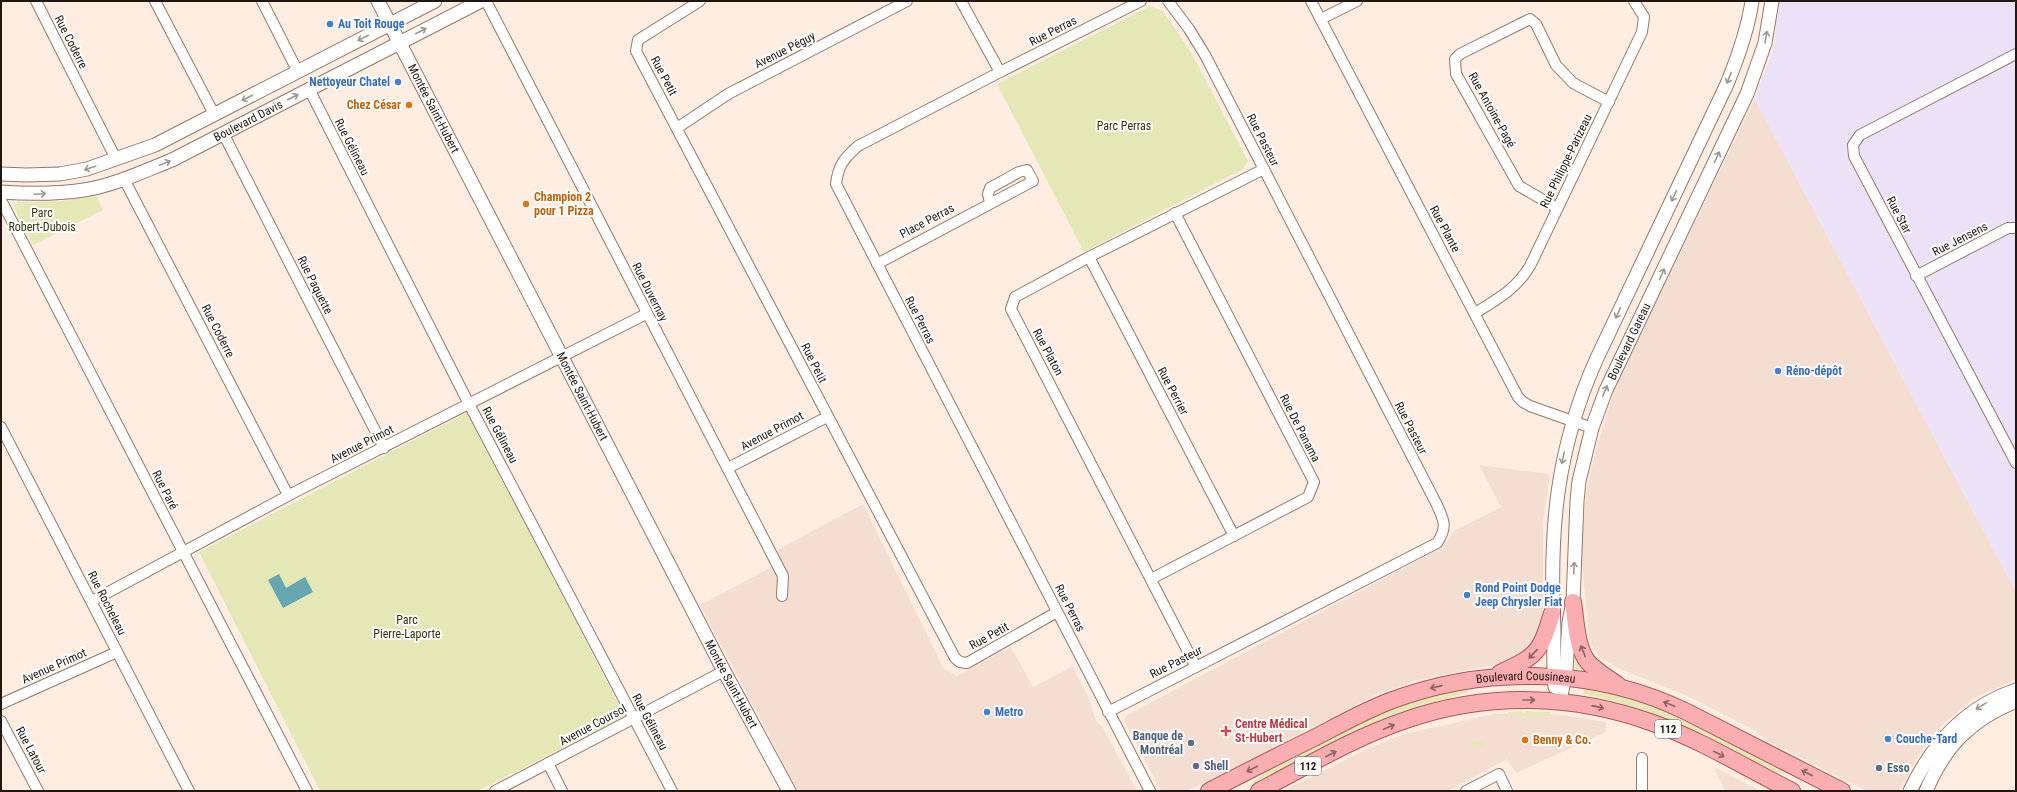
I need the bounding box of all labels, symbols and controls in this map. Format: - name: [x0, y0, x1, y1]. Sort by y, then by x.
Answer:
- street label: Rue Coderre: [52, 13, 91, 71]
- street label: Rue Perras: [1027, 13, 1079, 49]
- place label: Au Toit Rouge: [338, 17, 405, 31]
- marker: Au Toit Rouge: [325, 19, 335, 29]
- one-way arrow: [415, 27, 427, 34]
- street label: Avenue Péguy: [752, 29, 818, 71]
- one-way arrow: [1762, 30, 1770, 43]
- one-way arrow: [357, 35, 369, 43]
- street label: Rue Petit: [648, 54, 680, 98]
- street label: Montée Saint-Hubert: [405, 62, 462, 156]
- street label: Rue Antoine-Pagé: [1466, 70, 1519, 150]
- one-way arrow: [1725, 72, 1732, 84]
- place label: Nettoyeur Chatel: [309, 75, 390, 89]
- marker: Nettoyeur Chatel: [393, 77, 403, 87]
- one-way arrow: [287, 93, 299, 100]
- one-way arrow: [241, 94, 253, 102]
- street label: Boulevard Davis: [211, 97, 285, 144]
- place label: Chez César: [347, 98, 401, 112]
- marker: Chez César: [404, 100, 414, 110]
- street label: Rue Pasteur: [1244, 111, 1282, 169]
- street label: Rue Philippe-Parizeau: [1537, 112, 1595, 210]
- street label: Rue Gélineau: [332, 116, 372, 178]
- park label: Parc Perras: [1097, 119, 1151, 133]
- one-way arrow: [1714, 151, 1721, 163]
- one-way arrow: [159, 158, 171, 166]
- one-way arrow: [84, 165, 97, 172]
- one-way arrow: [33, 190, 46, 197]
- place label: Champion 2 pour 1 Pizza: [534, 190, 594, 218]
- one-way arrow: [1670, 190, 1677, 202]
- street label: Rue Star: [1883, 194, 1915, 236]
- marker: Champion 2 pour 1 Pizza: [521, 199, 531, 209]
- street label: Place Perras: [897, 201, 957, 241]
- street label: Rue Plante: [1427, 203, 1463, 255]
- park label: Parc Robert-Dubois: [8, 206, 76, 234]
- street label: Rue Jensens: [1930, 219, 1990, 259]
- street label: Rue Paquette: [294, 254, 336, 317]
- street label: Rue Duvernay: [629, 260, 671, 324]
- one-way arrow: [1659, 269, 1666, 281]
- street label: Rue Perras: [902, 294, 938, 346]
- street label: Boulevard Gareau: [1605, 301, 1653, 382]
- street label: Rue Coderre: [199, 302, 238, 360]
- one-way arrow: [1614, 307, 1621, 319]
- street label: Rue Platon: [1030, 326, 1066, 378]
- street label: Rue Petit: [798, 341, 830, 386]
- street label: Montée Saint-Hubert: [553, 350, 611, 443]
- place label: Réno-dépôt: [1786, 364, 1842, 378]
- street label: Rue Perrier: [1155, 365, 1192, 418]
- marker: Réno-dépôt: [1773, 366, 1783, 376]
- one-way arrow: [1602, 386, 1610, 398]
- street label: Rue De Panama: [1277, 392, 1323, 465]
- street label: Rue Pasteur: [1392, 399, 1430, 457]
- street label: Rue Gélineau: [479, 404, 521, 466]
- street label: Avenue Primot: [738, 408, 806, 453]
- street label: Avenue Primot: [328, 422, 396, 466]
- one-way arrow: [1559, 451, 1567, 464]
- street label: Rue Paré: [149, 468, 181, 512]
- one-way arrow: [1571, 562, 1578, 575]
- street label: Rue Rocheleau: [85, 569, 129, 637]
- place label: Rond Point Dodge Jeep Chrysler Fiat: [1475, 581, 1563, 609]
- street label: Rue Perras: [1052, 582, 1088, 634]
- marker: Rond Point Dodge Jeep Chrysler Fiat: [1462, 590, 1472, 600]
- park label: Parc Pierre-Laporte: [373, 613, 441, 641]
- street label: Rue Petit: [967, 619, 1011, 652]
- street label: Montée Saint-Hubert: [702, 638, 761, 731]
- street label: Rue Pasteur: [1147, 643, 1205, 681]
- street label: Avenue Primot: [20, 645, 89, 686]
- one-way arrow: [1578, 646, 1586, 658]
- one-way arrow: [1528, 649, 1538, 659]
- street label: Boulevard Cousineau: [1475, 669, 1577, 686]
- one-way arrow: [1430, 684, 1443, 691]
- street label: Rue Gélineau: [629, 691, 671, 753]
- one-way arrow: [1522, 696, 1535, 704]
- one-way arrow: [1663, 700, 1675, 707]
- street label: Avenue Coursol: [557, 701, 629, 749]
- one-way arrow: [1591, 703, 1604, 711]
- one-way arrow: [1975, 703, 1987, 711]
- place label: Metro: [995, 705, 1023, 719]
- marker: Metro: [982, 707, 992, 717]
- place label: Centre Médical St-Hubert: [1235, 717, 1308, 745]
- road number: 112: [1655, 720, 1681, 738]
- one-way arrow: [1383, 722, 1395, 730]
- street label: Rue Latour: [13, 724, 49, 776]
- marker: Centre Médical St-Hubert: [1220, 725, 1232, 737]
- place label: Banque de Montréal: [1133, 729, 1183, 757]
- place label: Couche-Tard: [1896, 732, 1957, 746]
- place label: Benny & Co.: [1533, 733, 1591, 747]
- marker: Couche-Tard: [1883, 734, 1893, 744]
- marker: Benny & Co.: [1520, 735, 1530, 745]
- marker: Banque de Montréal: [1186, 738, 1196, 748]
- one-way arrow: [1325, 750, 1337, 757]
- one-way arrow: [1713, 751, 1725, 758]
- road number: 112: [1295, 757, 1321, 775]
- place label: Shell: [1204, 759, 1228, 773]
- marker: Shell: [1191, 761, 1201, 771]
- place label: Esso: [1887, 761, 1910, 775]
- marker: Esso: [1874, 763, 1884, 773]
- one-way arrow: [1246, 766, 1258, 773]
- one-way arrow: [1801, 769, 1813, 776]

